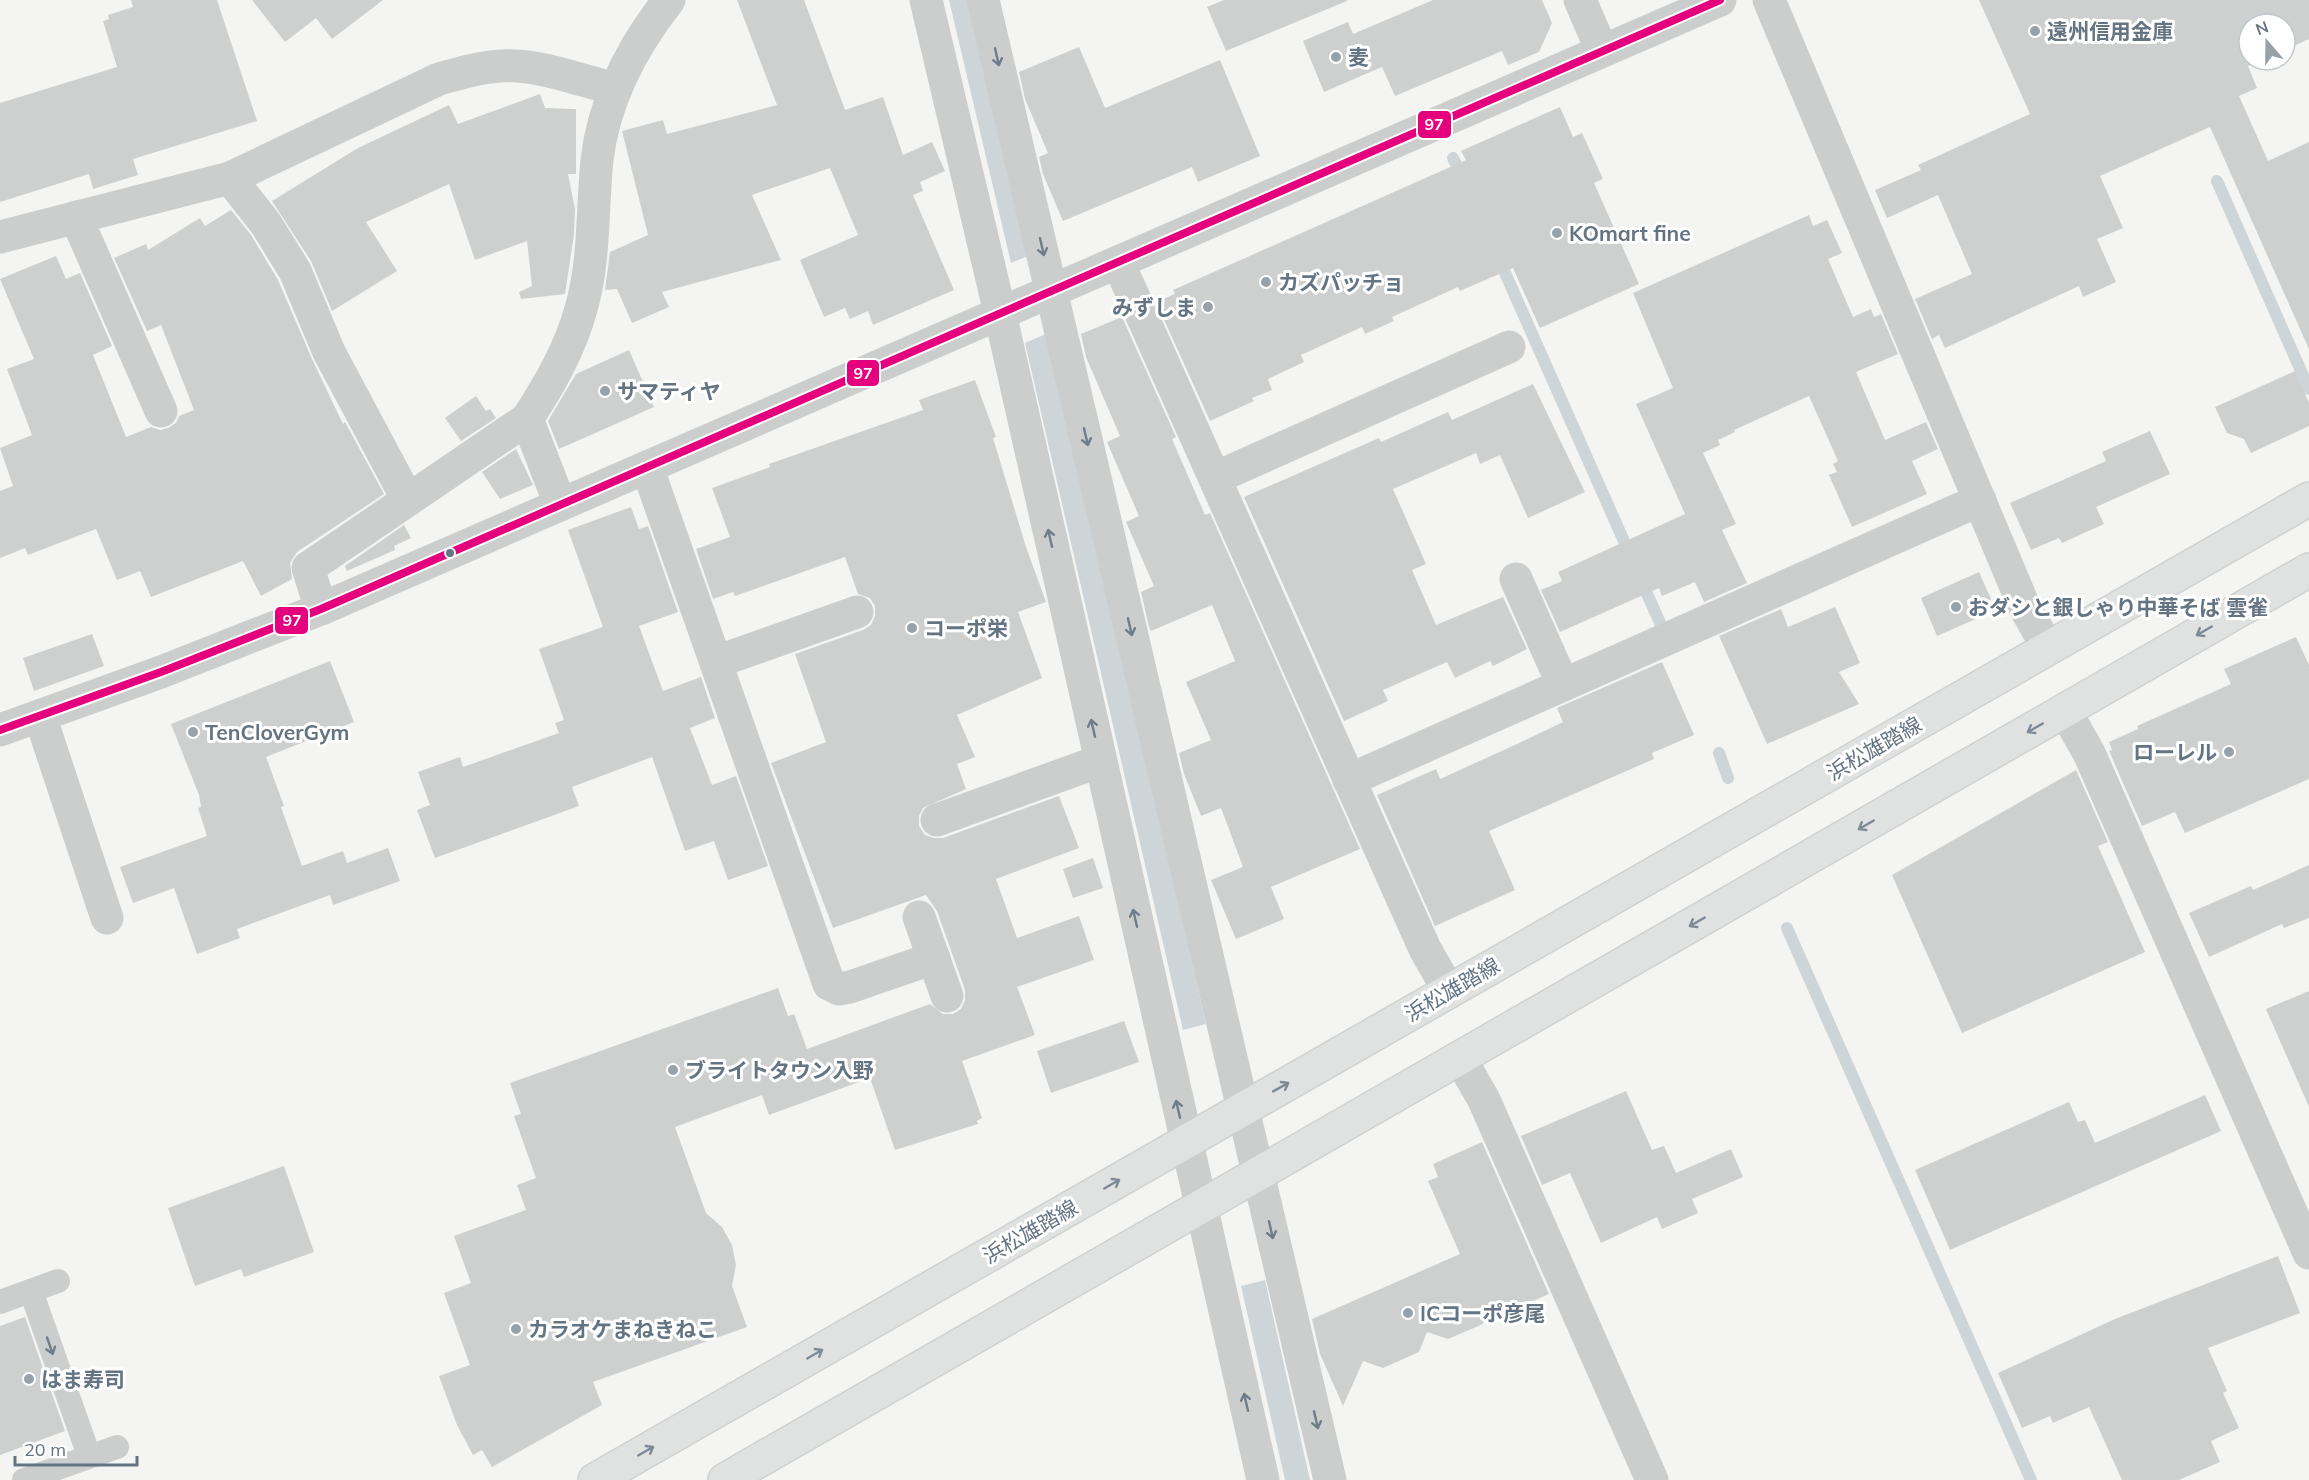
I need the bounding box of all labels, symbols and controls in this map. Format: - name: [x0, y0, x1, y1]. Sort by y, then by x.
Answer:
- north arrow: [2237, 12, 2297, 72]
- text: N: [2253, 16, 2271, 39]
- place label: 遠州信用金庫: [2047, 18, 2173, 44]
- marker: 遠州信用金庫: [2028, 24, 2042, 38]
- place label: 麦: [1348, 44, 1369, 70]
- one-way arrow: [991, 47, 1003, 66]
- marker: 麦: [1329, 50, 1343, 64]
- line badge: 97: [1417, 110, 1452, 139]
- text: 97: [1424, 114, 1444, 134]
- place label: KOmart fine: [1569, 220, 1691, 246]
- marker: KOmart fine: [1550, 226, 1564, 240]
- one-way arrow: [1036, 237, 1048, 256]
- place label: カズパッチョ: [1278, 269, 1404, 295]
- marker: カズパッチョ: [1259, 275, 1273, 289]
- place label: みずしま: [1112, 294, 1196, 320]
- marker: みずしま: [1201, 300, 1215, 314]
- line badge: 97: [846, 359, 880, 387]
- text: 97: [853, 363, 873, 383]
- place label: サマティヤ: [617, 378, 721, 404]
- marker: サマティヤ: [598, 384, 612, 398]
- one-way arrow: [1081, 426, 1092, 446]
- one-way arrow: [1044, 529, 1056, 548]
- unlabelled marker: [444, 547, 456, 559]
- place label: おダシと銀しゃり中華そば 雲雀: [1968, 594, 2268, 620]
- marker: おダシと銀しゃり中華そば 雲雀: [1949, 600, 1963, 614]
- line badge: 97: [274, 606, 309, 635]
- text: 97: [282, 610, 302, 630]
- place label: コーポ栄: [924, 615, 1008, 641]
- one-way arrow: [1125, 617, 1137, 636]
- marker: コーポ栄: [905, 621, 919, 635]
- one-way arrow: [2196, 625, 2213, 637]
- street label: 浜松雄踏線: [1822, 710, 1926, 786]
- place label: TenCloverGym: [205, 719, 349, 745]
- one-way arrow: [1087, 719, 1098, 738]
- one-way arrow: [2027, 722, 2044, 734]
- marker: TenCloverGym: [186, 725, 200, 739]
- place label: ローレル: [2133, 739, 2217, 765]
- marker: ローレル: [2222, 745, 2236, 759]
- one-way arrow: [1858, 819, 1875, 831]
- one-way arrow: [1129, 909, 1141, 928]
- one-way arrow: [1688, 917, 1706, 928]
- street label: 浜松雄踏線: [1400, 951, 1504, 1027]
- place label: ブライトタウン入野: [685, 1057, 874, 1083]
- marker: ブライトタウン入野: [666, 1063, 680, 1077]
- one-way arrow: [1272, 1081, 1289, 1093]
- one-way arrow: [1172, 1099, 1183, 1119]
- one-way arrow: [1103, 1178, 1120, 1190]
- street label: 浜松雄踏線: [978, 1193, 1082, 1269]
- one-way arrow: [1266, 1221, 1278, 1240]
- place label: ICコーポ彦尾: [1420, 1300, 1545, 1326]
- marker: ICコーポ彦尾: [1401, 1306, 1415, 1320]
- place label: カラオケまねきねこ: [528, 1316, 717, 1342]
- marker: カラオケまねきねこ: [509, 1322, 523, 1336]
- one-way arrow: [46, 1336, 57, 1355]
- one-way arrow: [806, 1348, 823, 1360]
- place label: はま寿司: [41, 1366, 125, 1392]
- marker: はま寿司: [22, 1372, 36, 1386]
- one-way arrow: [1239, 1393, 1251, 1412]
- one-way arrow: [1310, 1411, 1322, 1430]
- scale bar: [15, 1429, 136, 1467]
- text: 20 m: [24, 1438, 66, 1461]
- one-way arrow: [637, 1445, 654, 1457]

